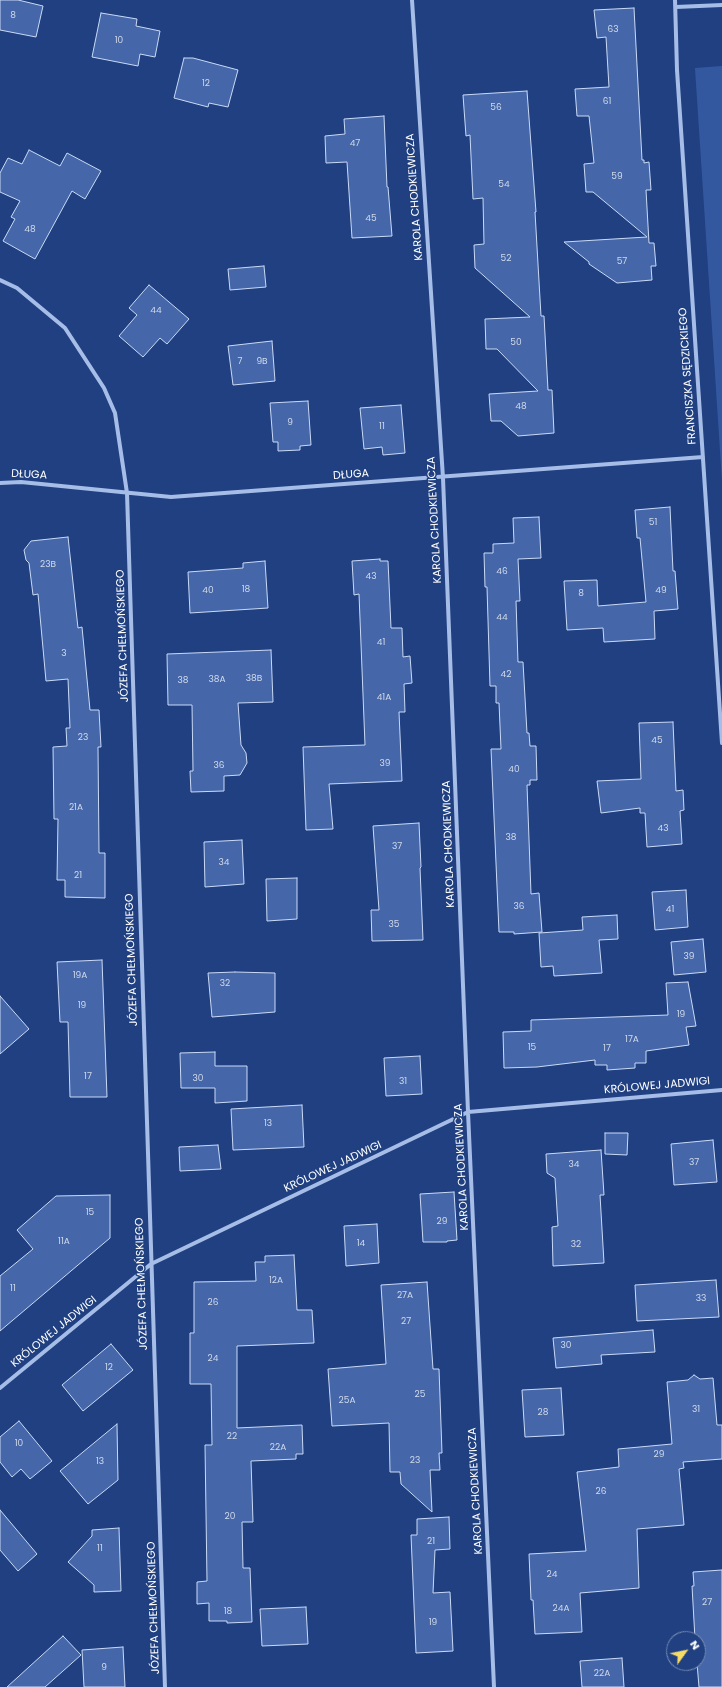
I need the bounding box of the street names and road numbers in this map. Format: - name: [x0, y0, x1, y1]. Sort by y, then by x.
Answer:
- street label: KAROLA CHODKIEWICZA: [404, 133, 426, 261]
- street label: FRANCISZKA SĘDZICKIEGO: [677, 307, 699, 445]
- street label: KAROLA CHODKIEWICZA: [425, 456, 445, 584]
- street label: DŁUGA: [11, 467, 47, 483]
- street label: DŁUGA: [333, 467, 369, 483]
- street label: JÓZEFA CHEŁMOŃSKIEGO: [114, 569, 132, 703]
- street label: KAROLA CHODKIEWICZA: [440, 780, 458, 908]
- street label: JÓZEFA CHEŁMOŃSKIEGO: [123, 893, 141, 1027]
- street label: KRÓLOWEJ JADWIGI: [604, 1075, 710, 1097]
- street label: KAROLA CHODKIEWICZA: [452, 1103, 472, 1231]
- street label: KRÓLOWEJ JADWIGI: [282, 1139, 384, 1195]
- street label: JÓZEFA CHEŁMOŃSKIEGO: [133, 1217, 151, 1351]
- street label: KRÓLOWEJ JADWIGI: [9, 1293, 99, 1371]
- street label: KAROLA CHODKIEWICZA: [466, 1427, 486, 1555]
- street label: JÓZEFA CHEŁMOŃSKIEGO: [145, 1541, 163, 1675]

